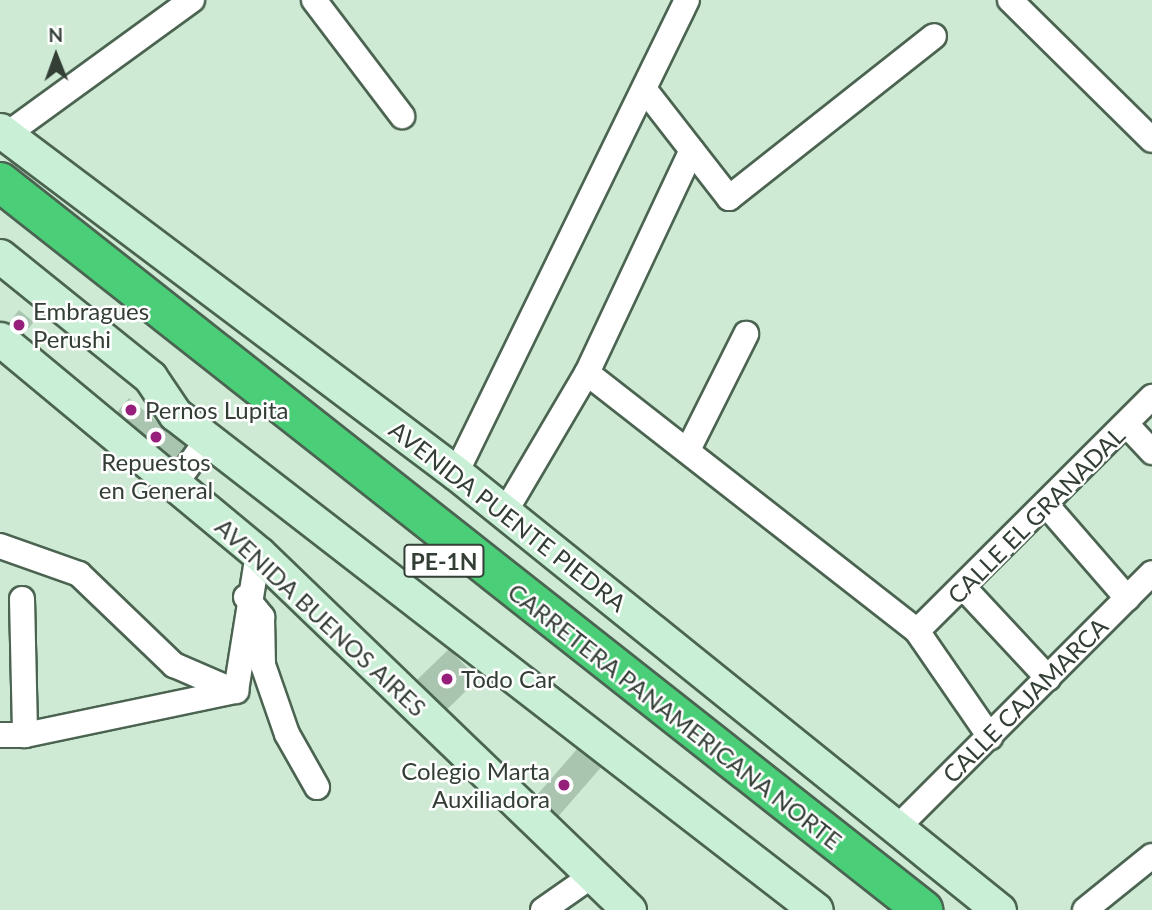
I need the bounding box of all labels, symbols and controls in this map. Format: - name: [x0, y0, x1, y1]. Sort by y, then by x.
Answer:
- north arrow: [21, 21, 91, 91]
- text: N: [48, 23, 63, 46]
- place label: Embragues Perushi: [33, 297, 149, 353]
- marker: Embragues Perushi: [11, 317, 27, 333]
- place label: Pernos Lupita: [145, 396, 288, 424]
- marker: Pernos Lupita: [123, 402, 139, 418]
- street label: AVENIDA PUENTE PIEDRA: [384, 414, 632, 618]
- street label: CALLE EL GRANADAL: [941, 420, 1131, 610]
- marker: Repuestos en General: [148, 429, 164, 445]
- place label: Repuestos en General: [99, 448, 213, 504]
- street label: AVENIDA BUENOS AIRES: [209, 511, 433, 723]
- road number: PE-1N: [402, 541, 486, 580]
- street label: CARRETERA PANAMERICANA NORTE: [502, 576, 848, 856]
- street label: CALLE CAJAMARCA: [937, 612, 1113, 788]
- place label: Todo Car: [461, 665, 556, 693]
- marker: Todo Car: [439, 671, 455, 687]
- place label: Colegio Marta Auxiliadora: [401, 757, 550, 813]
- marker: Colegio Marta Auxiliadora: [556, 777, 572, 793]

